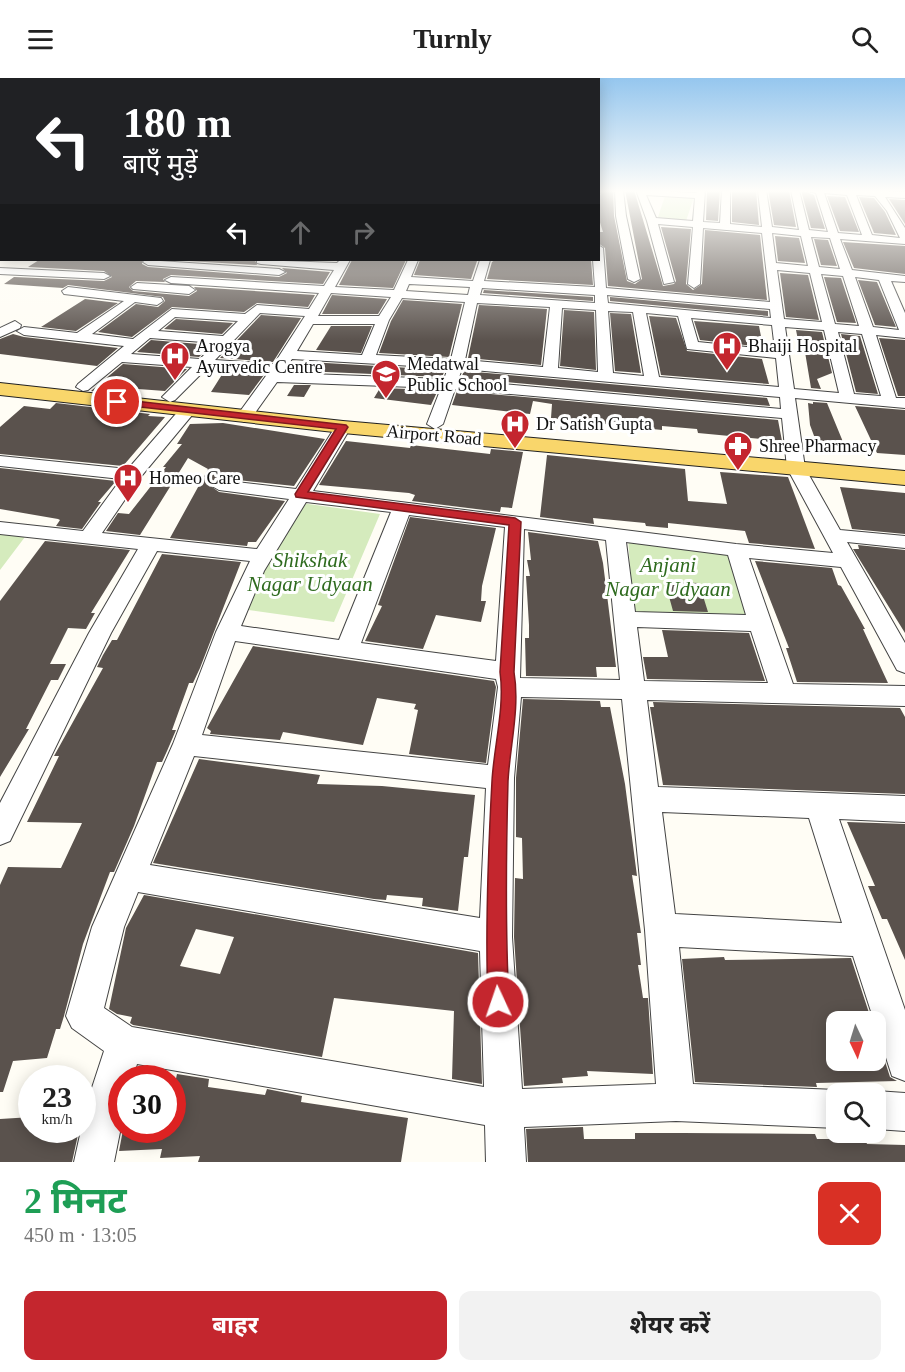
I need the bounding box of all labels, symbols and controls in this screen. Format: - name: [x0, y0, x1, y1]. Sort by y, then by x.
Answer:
- icon: menu: [24, 23, 57, 56]
- icon: search: [848, 23, 881, 56]
- text: Turnly: [413, 24, 492, 54]
- text: 180 m: [123, 100, 232, 146]
- icon: left: [24, 102, 102, 180]
- text: बाएँ मुड़ें: [123, 149, 198, 179]
- icon: left: [221, 216, 254, 249]
- icon: ahead: [284, 216, 317, 249]
- icon: right: [347, 216, 380, 249]
- hospital icon: Bhaiji Hospital: [711, 330, 743, 372]
- place label: Arogya Ayurvedic Centre: [196, 336, 323, 377]
- place label: Bhaiji Hospital: [748, 336, 858, 356]
- hospital icon: Arogya Ayurvedic Centre: [159, 340, 191, 382]
- place label: Medatwal Public School: [407, 354, 508, 395]
- school or university icon: Medatwal Public School: [370, 358, 402, 400]
- pin: [91, 376, 142, 427]
- icon: arrive: [100, 385, 133, 418]
- hospital icon: Dr Satish Gupta: [499, 408, 531, 450]
- place label: Dr Satish Gupta: [536, 414, 652, 434]
- street label: Airport Road: [386, 421, 482, 449]
- pharmacy icon: Shree Pharmacy: [722, 430, 754, 472]
- place label: Shree Pharmacy: [759, 436, 876, 456]
- hospital icon: Homeo Care: [112, 462, 144, 504]
- place label: Homeo Care: [149, 468, 240, 488]
- park label: Shikshak Nagar Udyaan: [246, 548, 373, 596]
- park label: Anjani Nagar Udyaan: [604, 553, 731, 601]
- position arrow: [466, 970, 530, 1034]
- north arrow: [826, 1011, 886, 1071]
- map controls: [826, 1011, 886, 1143]
- speed limit sign: 30: [108, 1065, 186, 1143]
- text: 23: [42, 1080, 72, 1113]
- button: search: [826, 1083, 886, 1143]
- text: km/h: [42, 1111, 72, 1127]
- text: 2 मिनट: [24, 1181, 127, 1221]
- button: close: [818, 1182, 881, 1245]
- text: 450 m · 13:05: [24, 1224, 137, 1246]
- button: बाहर: [24, 1291, 447, 1360]
- button: शेयर करें: [459, 1291, 881, 1360]

